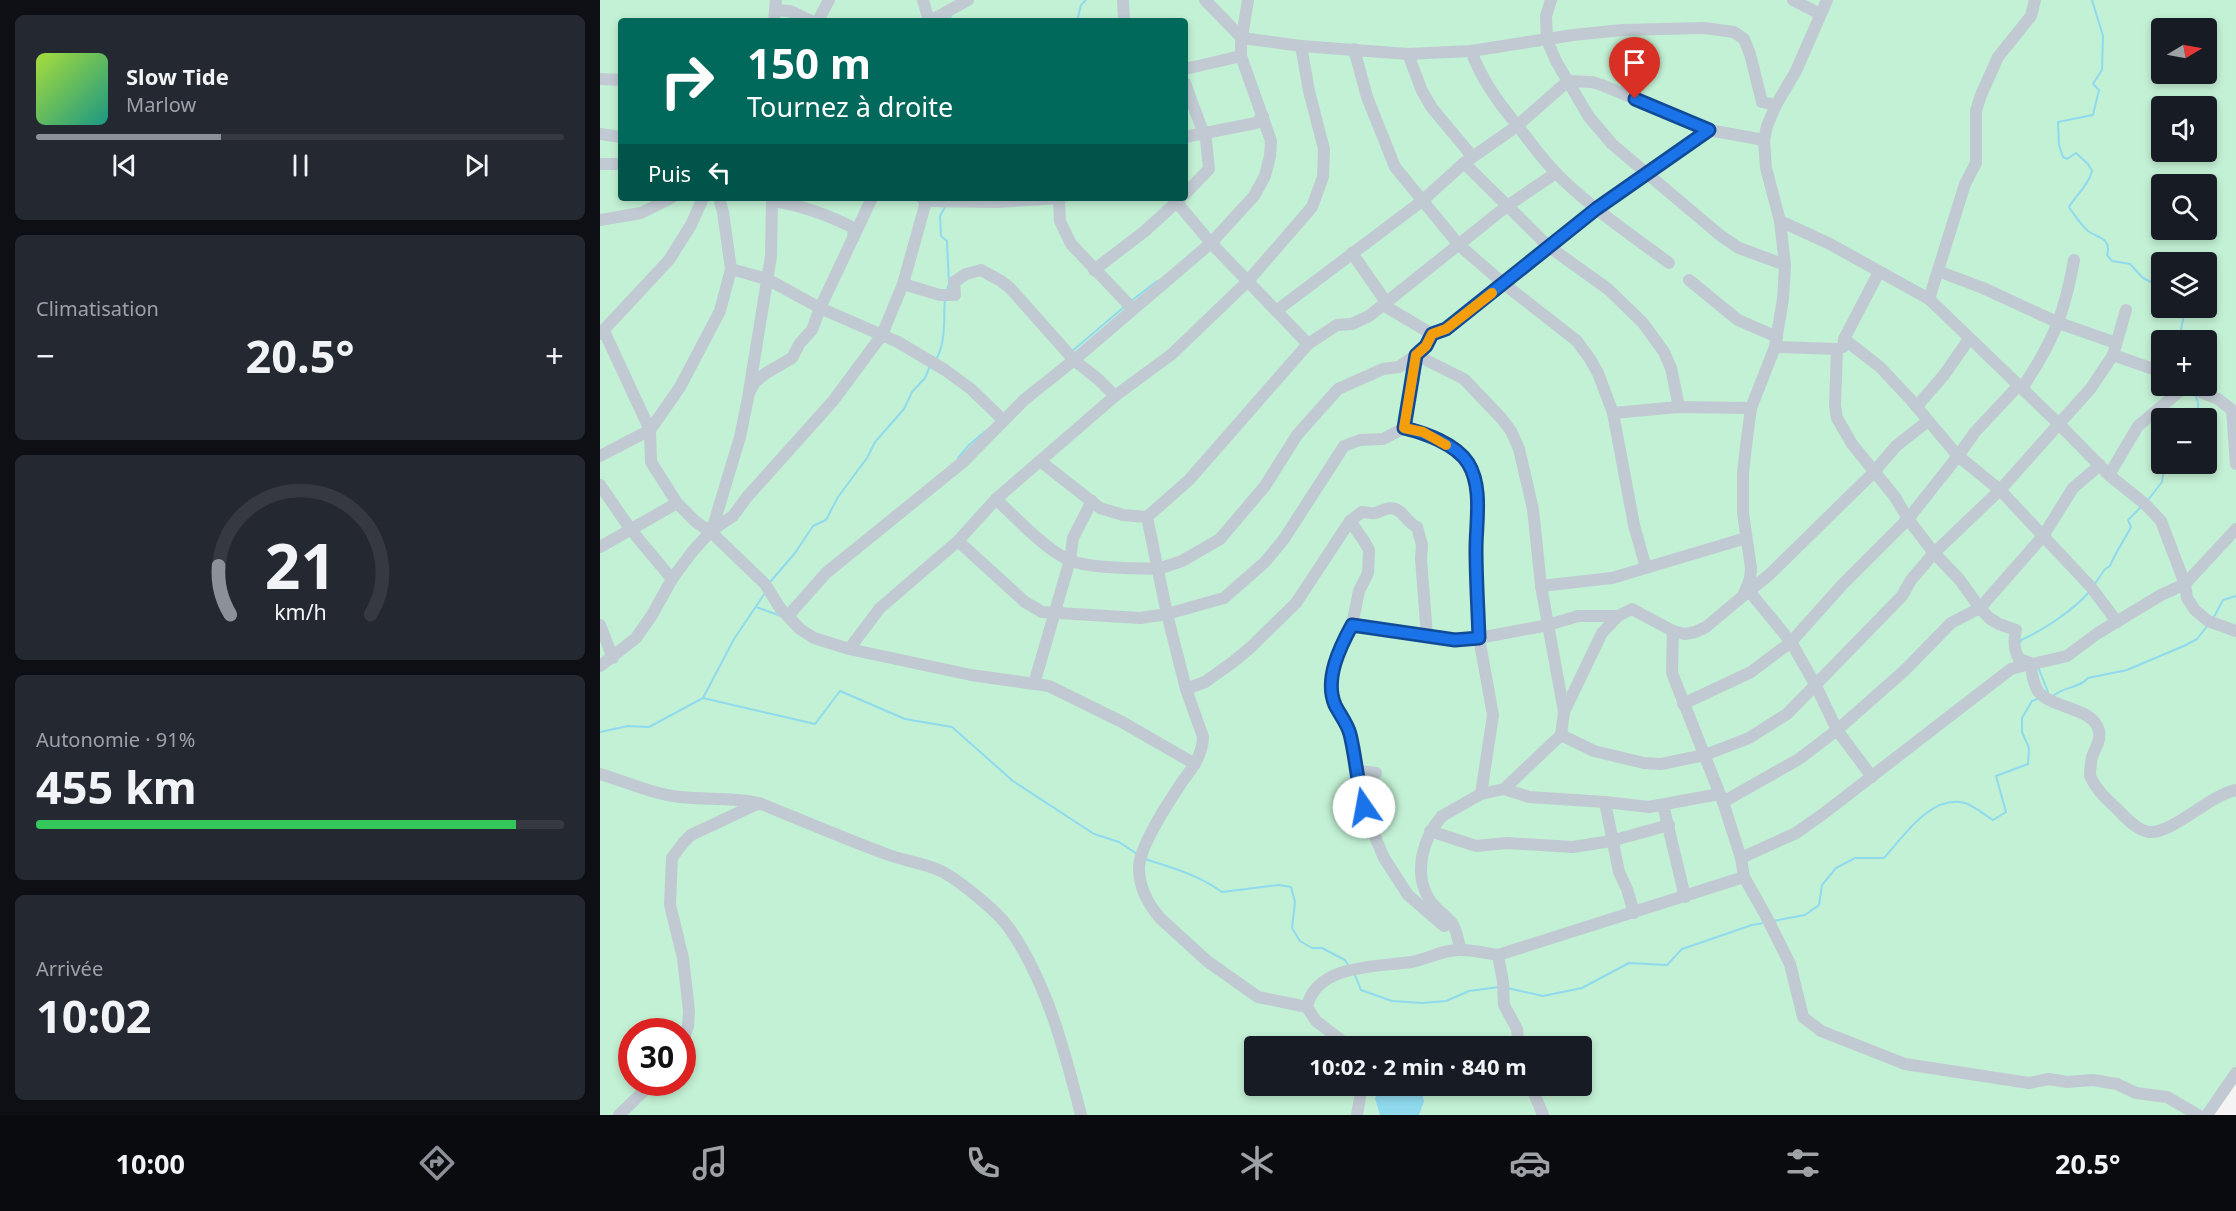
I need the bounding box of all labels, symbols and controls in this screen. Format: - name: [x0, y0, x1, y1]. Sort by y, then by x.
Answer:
- north arrow: [2151, 18, 2217, 84]
- map controls: [2151, 18, 2217, 474]
- text: 150 m: [747, 34, 871, 91]
- pin: [1609, 37, 1660, 99]
- icon: right: [648, 42, 726, 120]
- icon: arrive: [1618, 46, 1651, 79]
- text: Slow Tide: [126, 61, 229, 91]
- text: Tournez à droite: [747, 88, 953, 125]
- text: Marlow: [126, 91, 196, 118]
- button: sound: [2151, 96, 2217, 162]
- icon: previous: [108, 149, 141, 182]
- icon: pause: [284, 149, 317, 182]
- icon: next: [460, 149, 493, 182]
- icon: left: [703, 156, 736, 189]
- text: Puis: [648, 158, 691, 188]
- button: search: [2151, 174, 2217, 240]
- button: layers: [2151, 252, 2217, 318]
- text: Climatisation: [36, 295, 159, 322]
- text: 20.5°: [246, 325, 354, 386]
- button: +: [2151, 330, 2217, 396]
- text: −: [36, 333, 55, 378]
- text: +: [545, 333, 564, 378]
- button: −: [2151, 408, 2217, 474]
- text: 21: [264, 522, 336, 607]
- text: km/h: [274, 597, 326, 626]
- text: Autonomie · 91%: [36, 726, 195, 753]
- text: 455 km: [36, 756, 197, 817]
- position arrow: [1332, 775, 1396, 839]
- text: Arrivée: [36, 955, 103, 982]
- text: 10:02: [36, 985, 152, 1046]
- speed limit sign: 30: [618, 1018, 696, 1096]
- text: 10:02 · 2 min · 840 m: [1309, 1051, 1527, 1081]
- icon: directions: [416, 1142, 458, 1184]
- icon: music: [689, 1142, 731, 1184]
- icon: phone: [962, 1142, 1004, 1184]
- icon: climate: [1236, 1142, 1278, 1184]
- icon: car: [1509, 1142, 1551, 1184]
- icon: filters: [1782, 1142, 1824, 1184]
- text: 10:00: [116, 1145, 185, 1182]
- text: 20.5°: [2055, 1145, 2120, 1182]

